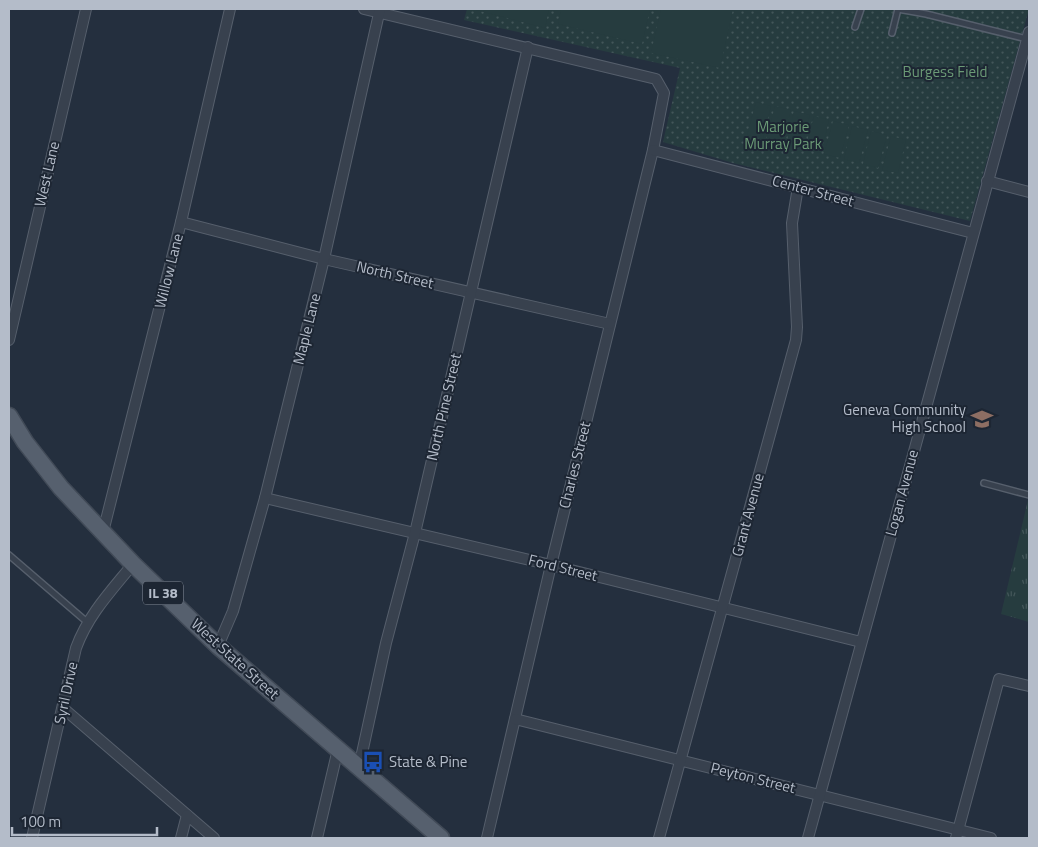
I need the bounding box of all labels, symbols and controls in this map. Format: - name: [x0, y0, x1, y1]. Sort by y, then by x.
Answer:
- park label: Burgess Field: [903, 60, 987, 83]
- park label: Marjorie Murray Park: [744, 115, 822, 155]
- street label: West Lane: [28, 139, 65, 209]
- street label: Center Street: [770, 169, 857, 213]
- street label: Willow Lane: [148, 231, 189, 311]
- street label: North Street: [354, 254, 437, 295]
- street label: Maple Lane: [287, 291, 326, 367]
- street label: North Pine Street: [420, 350, 467, 463]
- place label: Geneva Community High School: [843, 398, 966, 438]
- school or university icon: Geneva Community High School: [969, 406, 995, 432]
- street label: Charles Street: [553, 418, 597, 511]
- street label: Logan Avenue: [879, 447, 924, 539]
- street label: Grant Avenue: [725, 471, 770, 559]
- street label: Ford Street: [526, 548, 601, 587]
- road number: IL 38: [143, 582, 183, 604]
- street label: West State Street: [186, 613, 285, 705]
- street label: Syril Drive: [48, 660, 83, 726]
- bus stop icon: State & Pine: [360, 749, 386, 775]
- place label: State & Pine: [389, 750, 467, 773]
- street label: Peyton Street: [708, 756, 799, 799]
- scale bar: [12, 804, 158, 836]
- text: 100 m: [20, 810, 61, 833]

